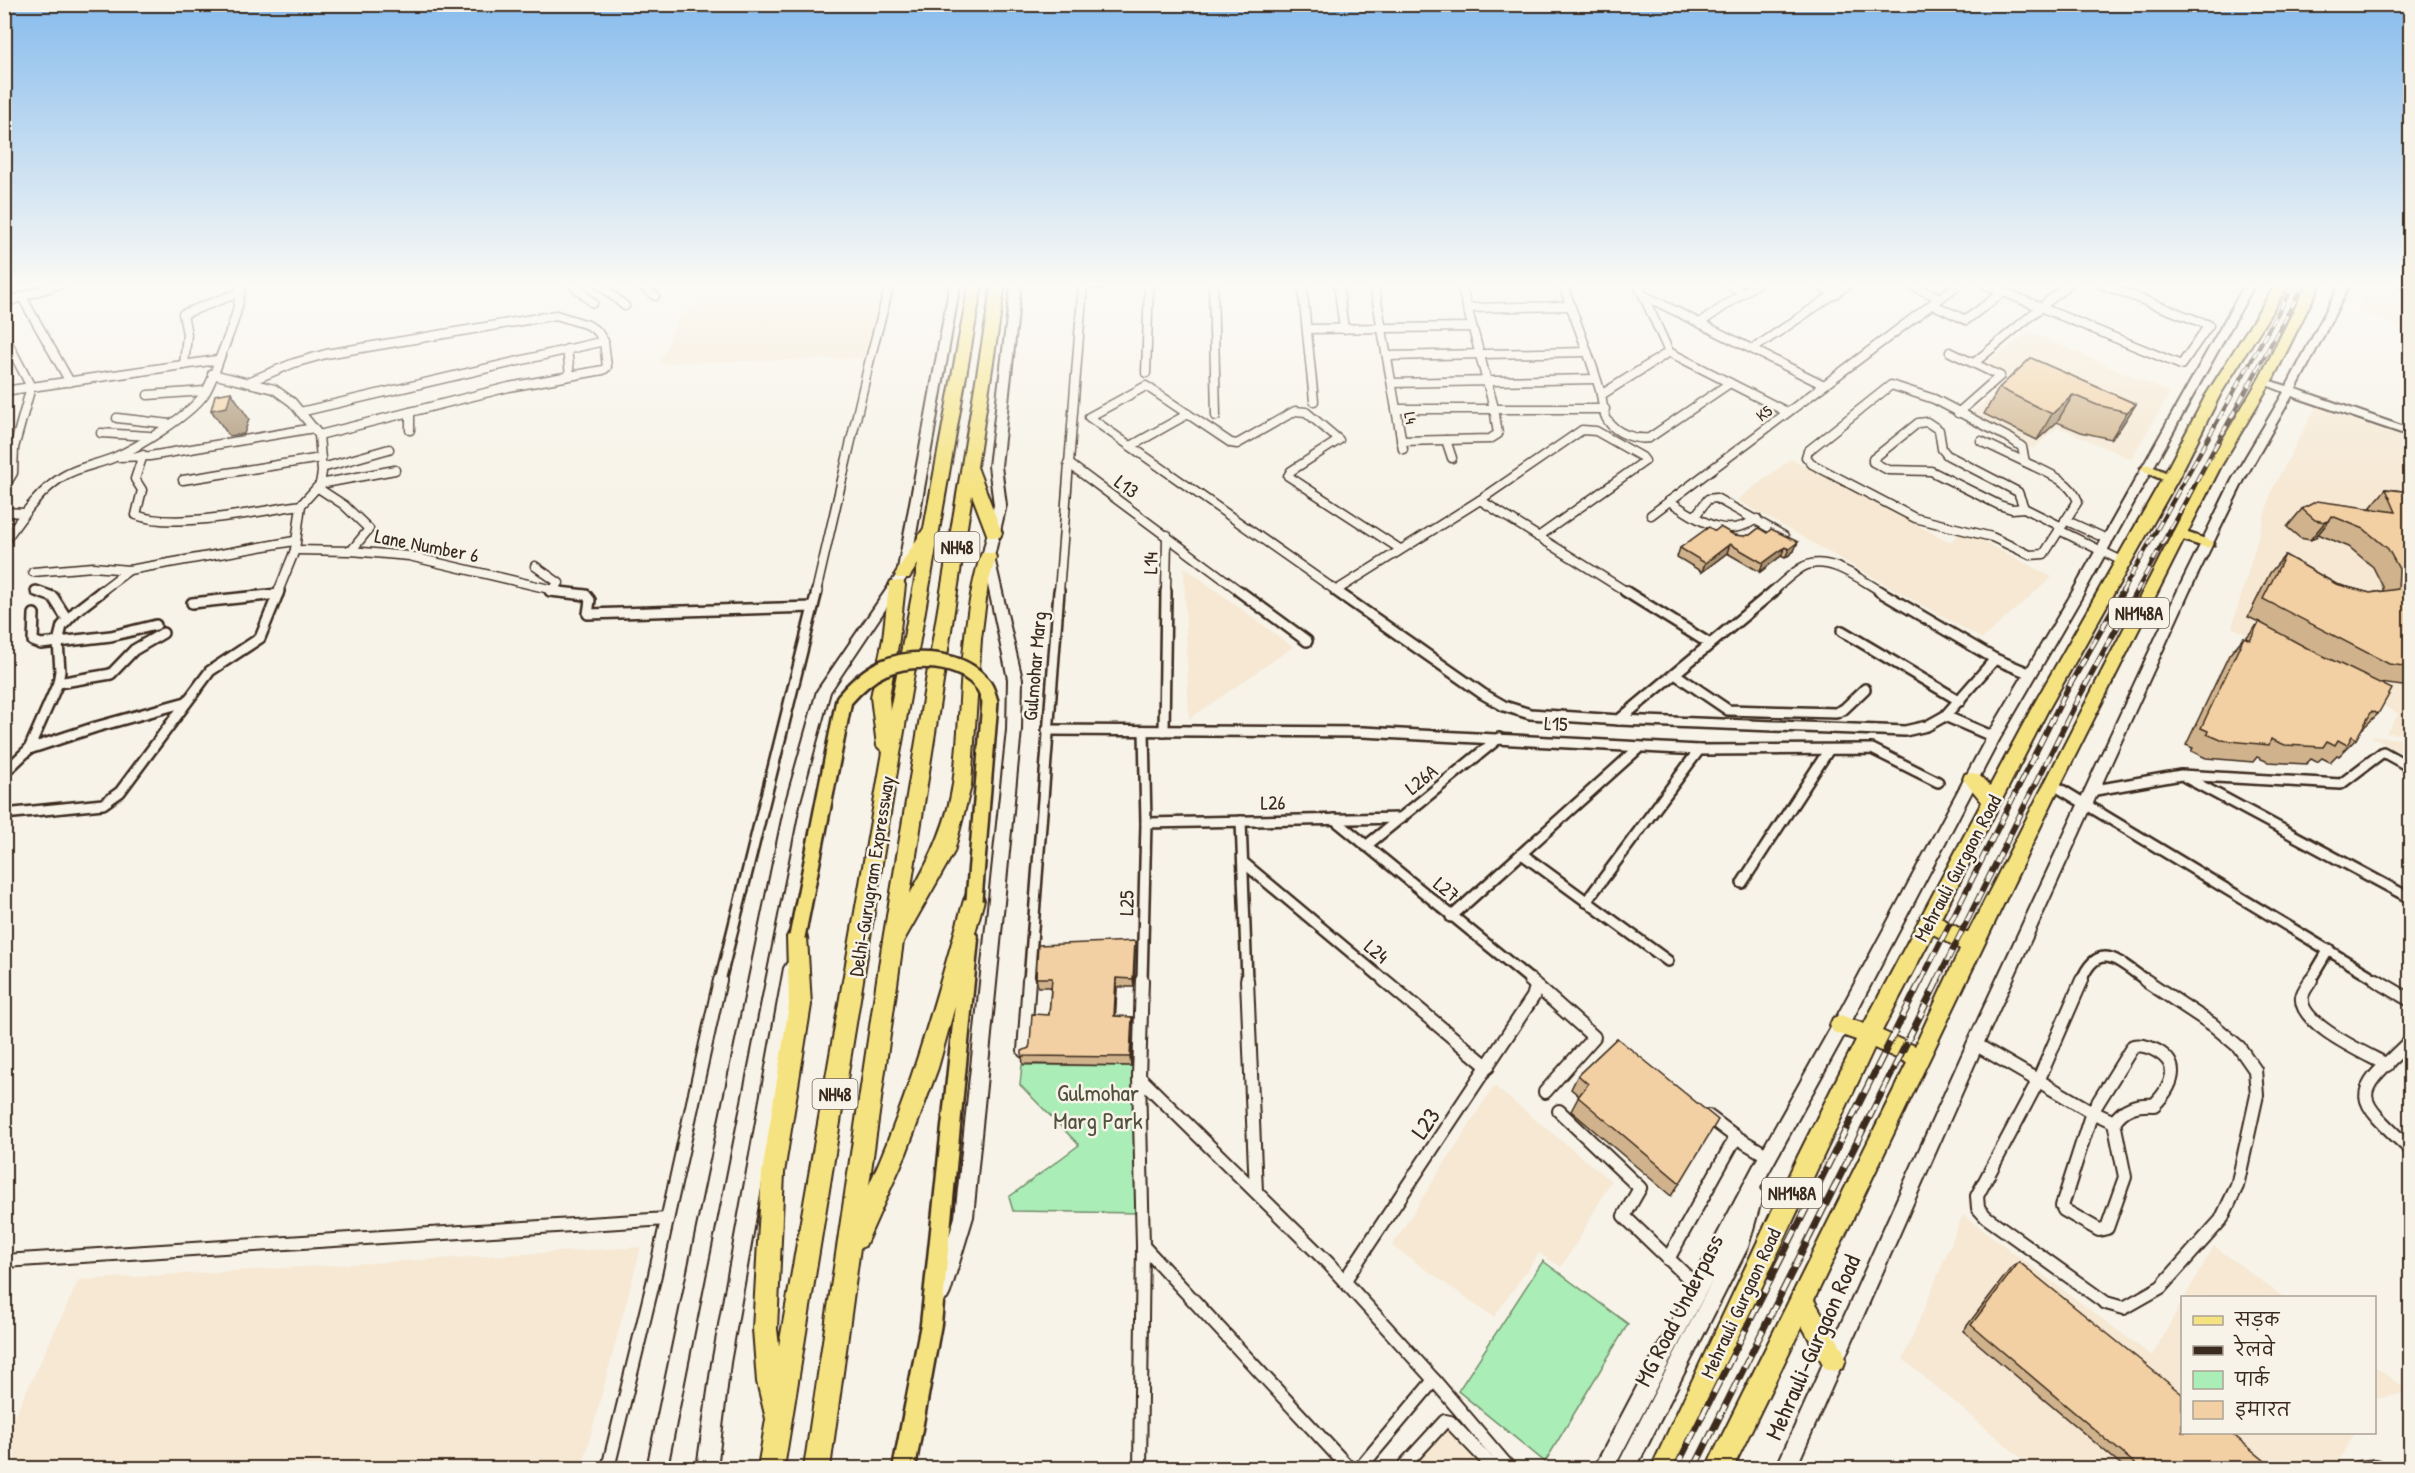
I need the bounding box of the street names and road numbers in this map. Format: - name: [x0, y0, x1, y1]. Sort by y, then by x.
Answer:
- street label: K5: [1751, 400, 1777, 426]
- street label: L4: [1399, 410, 1423, 426]
- street label: L13: [1109, 468, 1145, 504]
- street label: Lane Number 6: [373, 522, 481, 568]
- road number: NH48: [934, 532, 980, 562]
- street label: L14: [1136, 552, 1164, 574]
- road number: NH148A: [2109, 598, 2169, 628]
- street label: Gulmohar Marg: [1016, 610, 1052, 722]
- street label: L15: [1544, 709, 1569, 737]
- street label: L26A: [1399, 757, 1443, 800]
- street label: Delhi-Gurugram Expressway: [842, 774, 900, 978]
- street label: L26: [1260, 788, 1286, 816]
- street label: Mehrauli Gurgaon Road: [1907, 790, 2007, 946]
- street label: L27: [1428, 870, 1466, 908]
- street label: L25: [1112, 890, 1140, 916]
- street label: L24: [1359, 933, 1395, 969]
- road number: NH48: [812, 1079, 858, 1109]
- street label: L23: [1403, 1101, 1447, 1145]
- road number: NH148A: [1762, 1178, 1822, 1208]
- street label: Mehrauli Gurgaon Road: [1693, 1223, 1787, 1382]
- street label: MG Road Underpass: [1626, 1229, 1730, 1391]
- street label: Mehrauli-Gurgaon Road: [1757, 1249, 1867, 1445]

